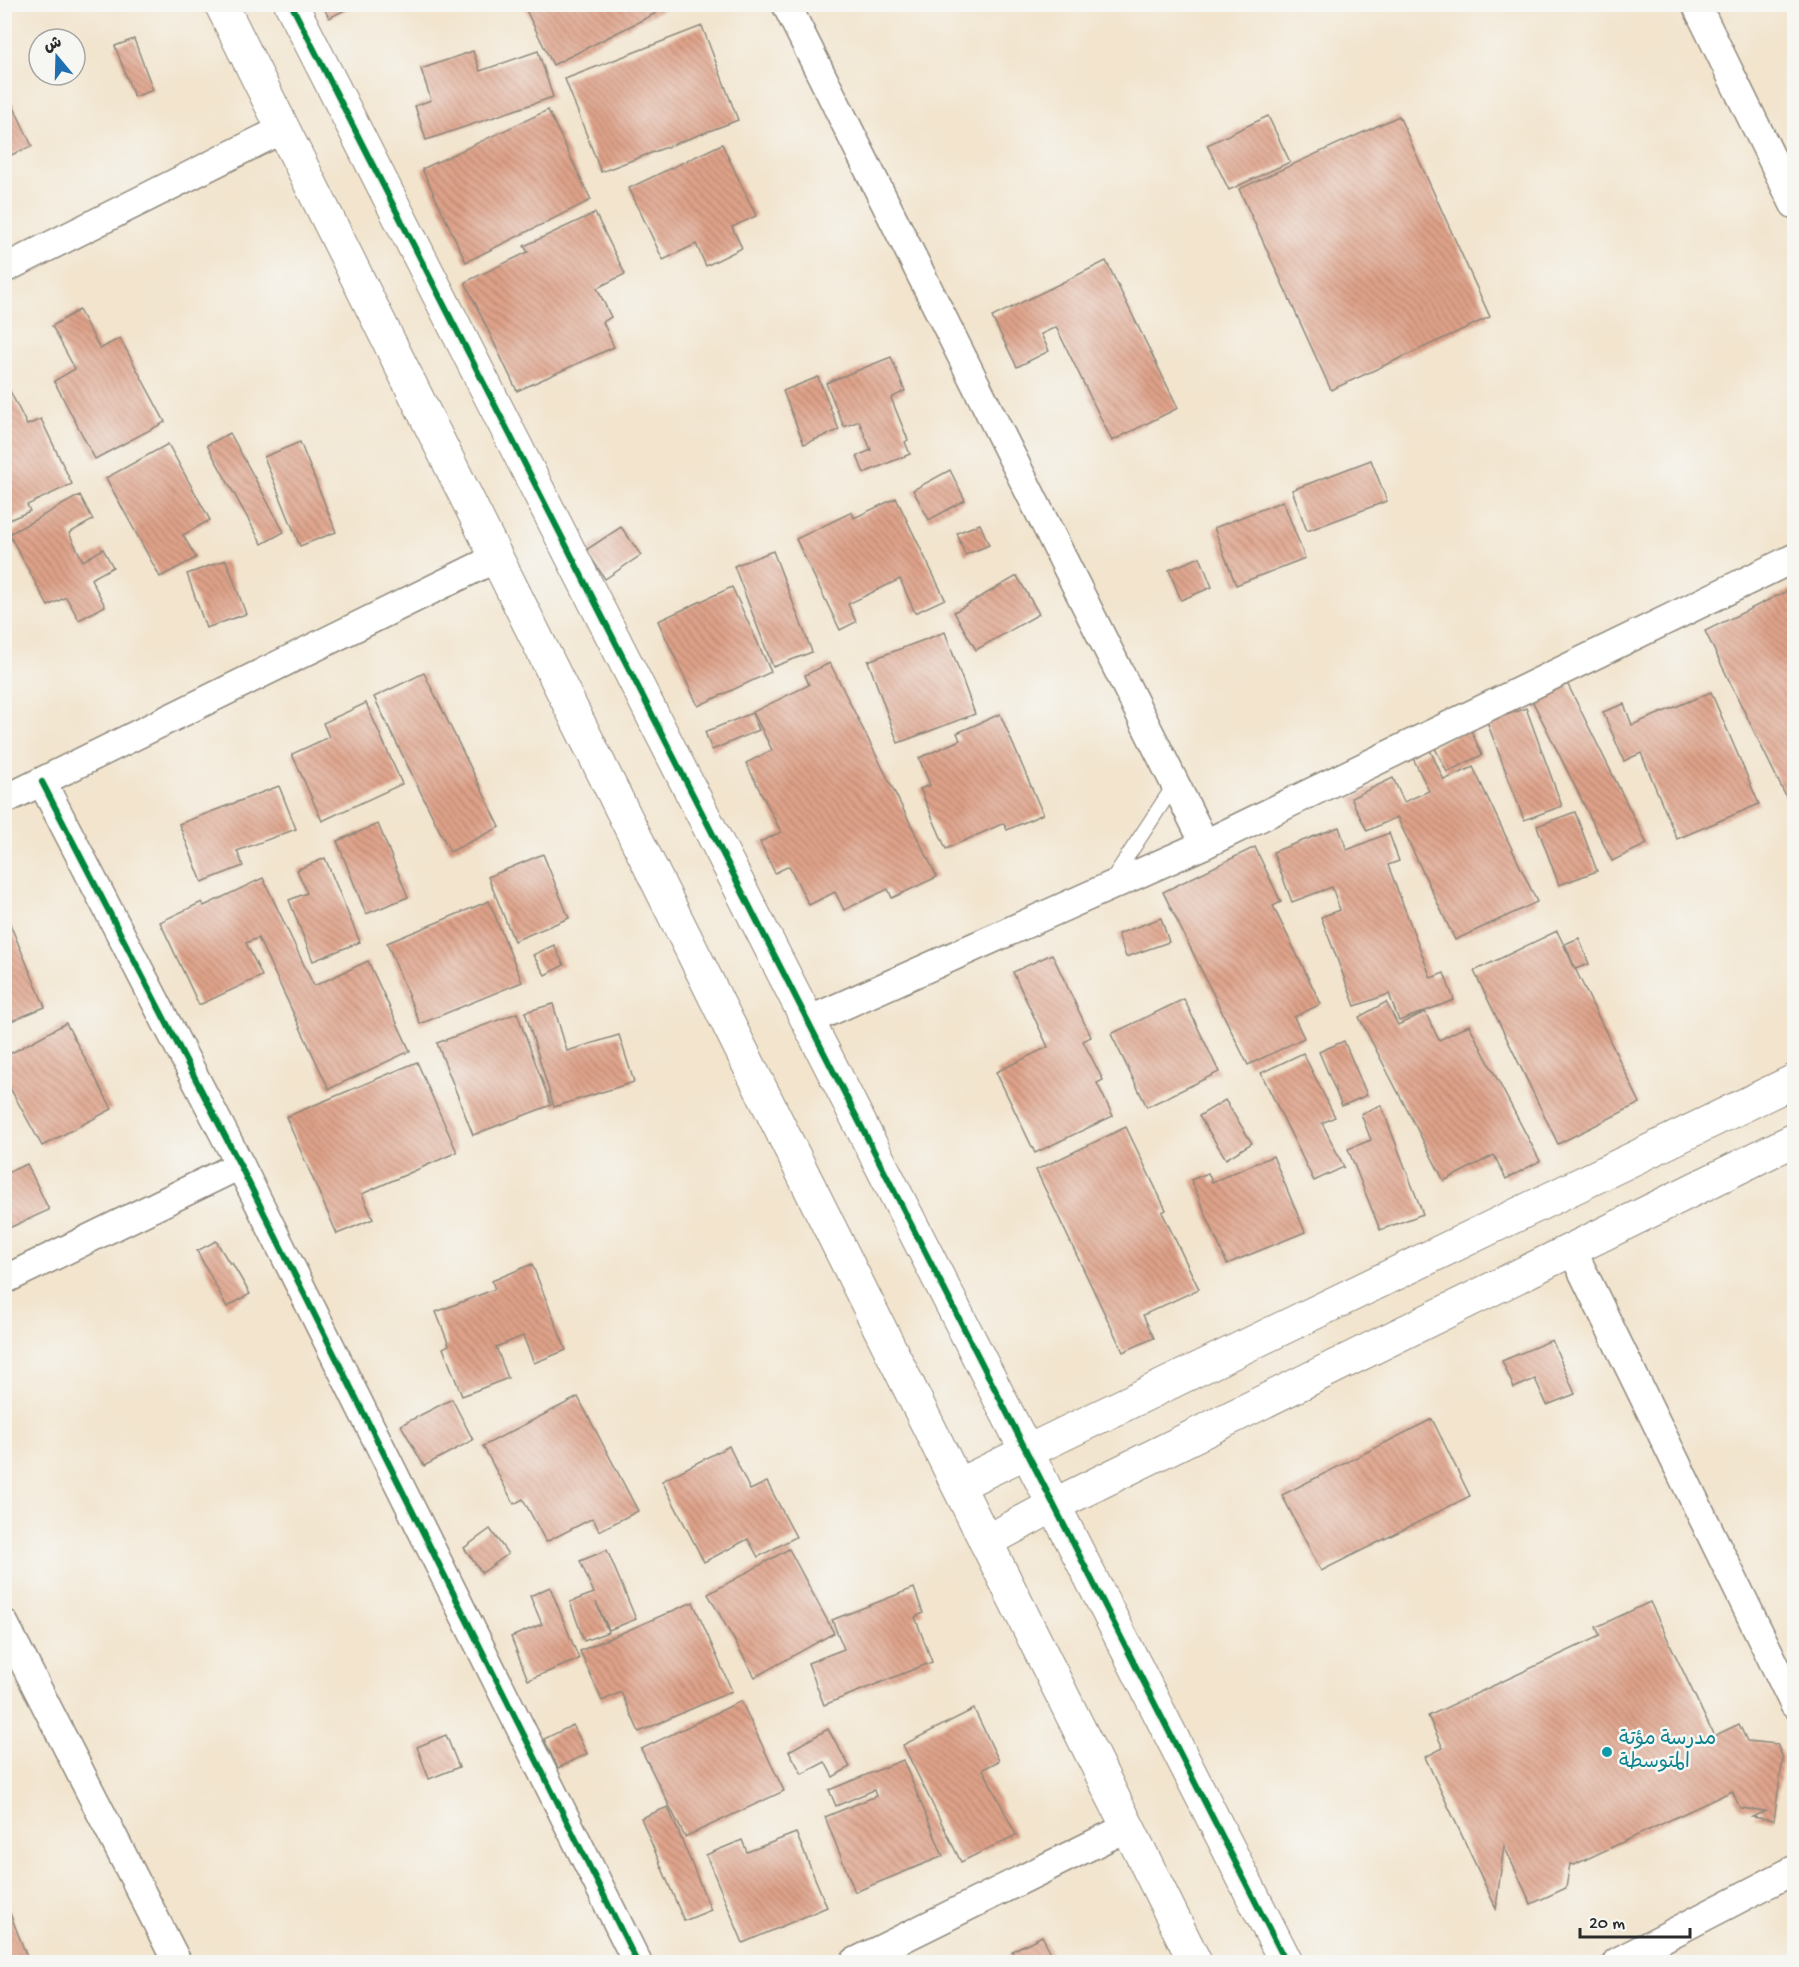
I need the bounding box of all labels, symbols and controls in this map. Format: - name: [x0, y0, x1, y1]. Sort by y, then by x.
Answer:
- north arrow: [27, 27, 87, 87]
- text: ش: [42, 34, 65, 58]
- place label: مدرسة مؤتة المتوسطة: [1619, 1729, 1716, 1775]
- marker: مدرسة مؤتة المتوسطة: [1600, 1745, 1614, 1759]
- scale bar: [1580, 1901, 1690, 1939]
- text: 20 m: [1589, 1914, 1625, 1935]

